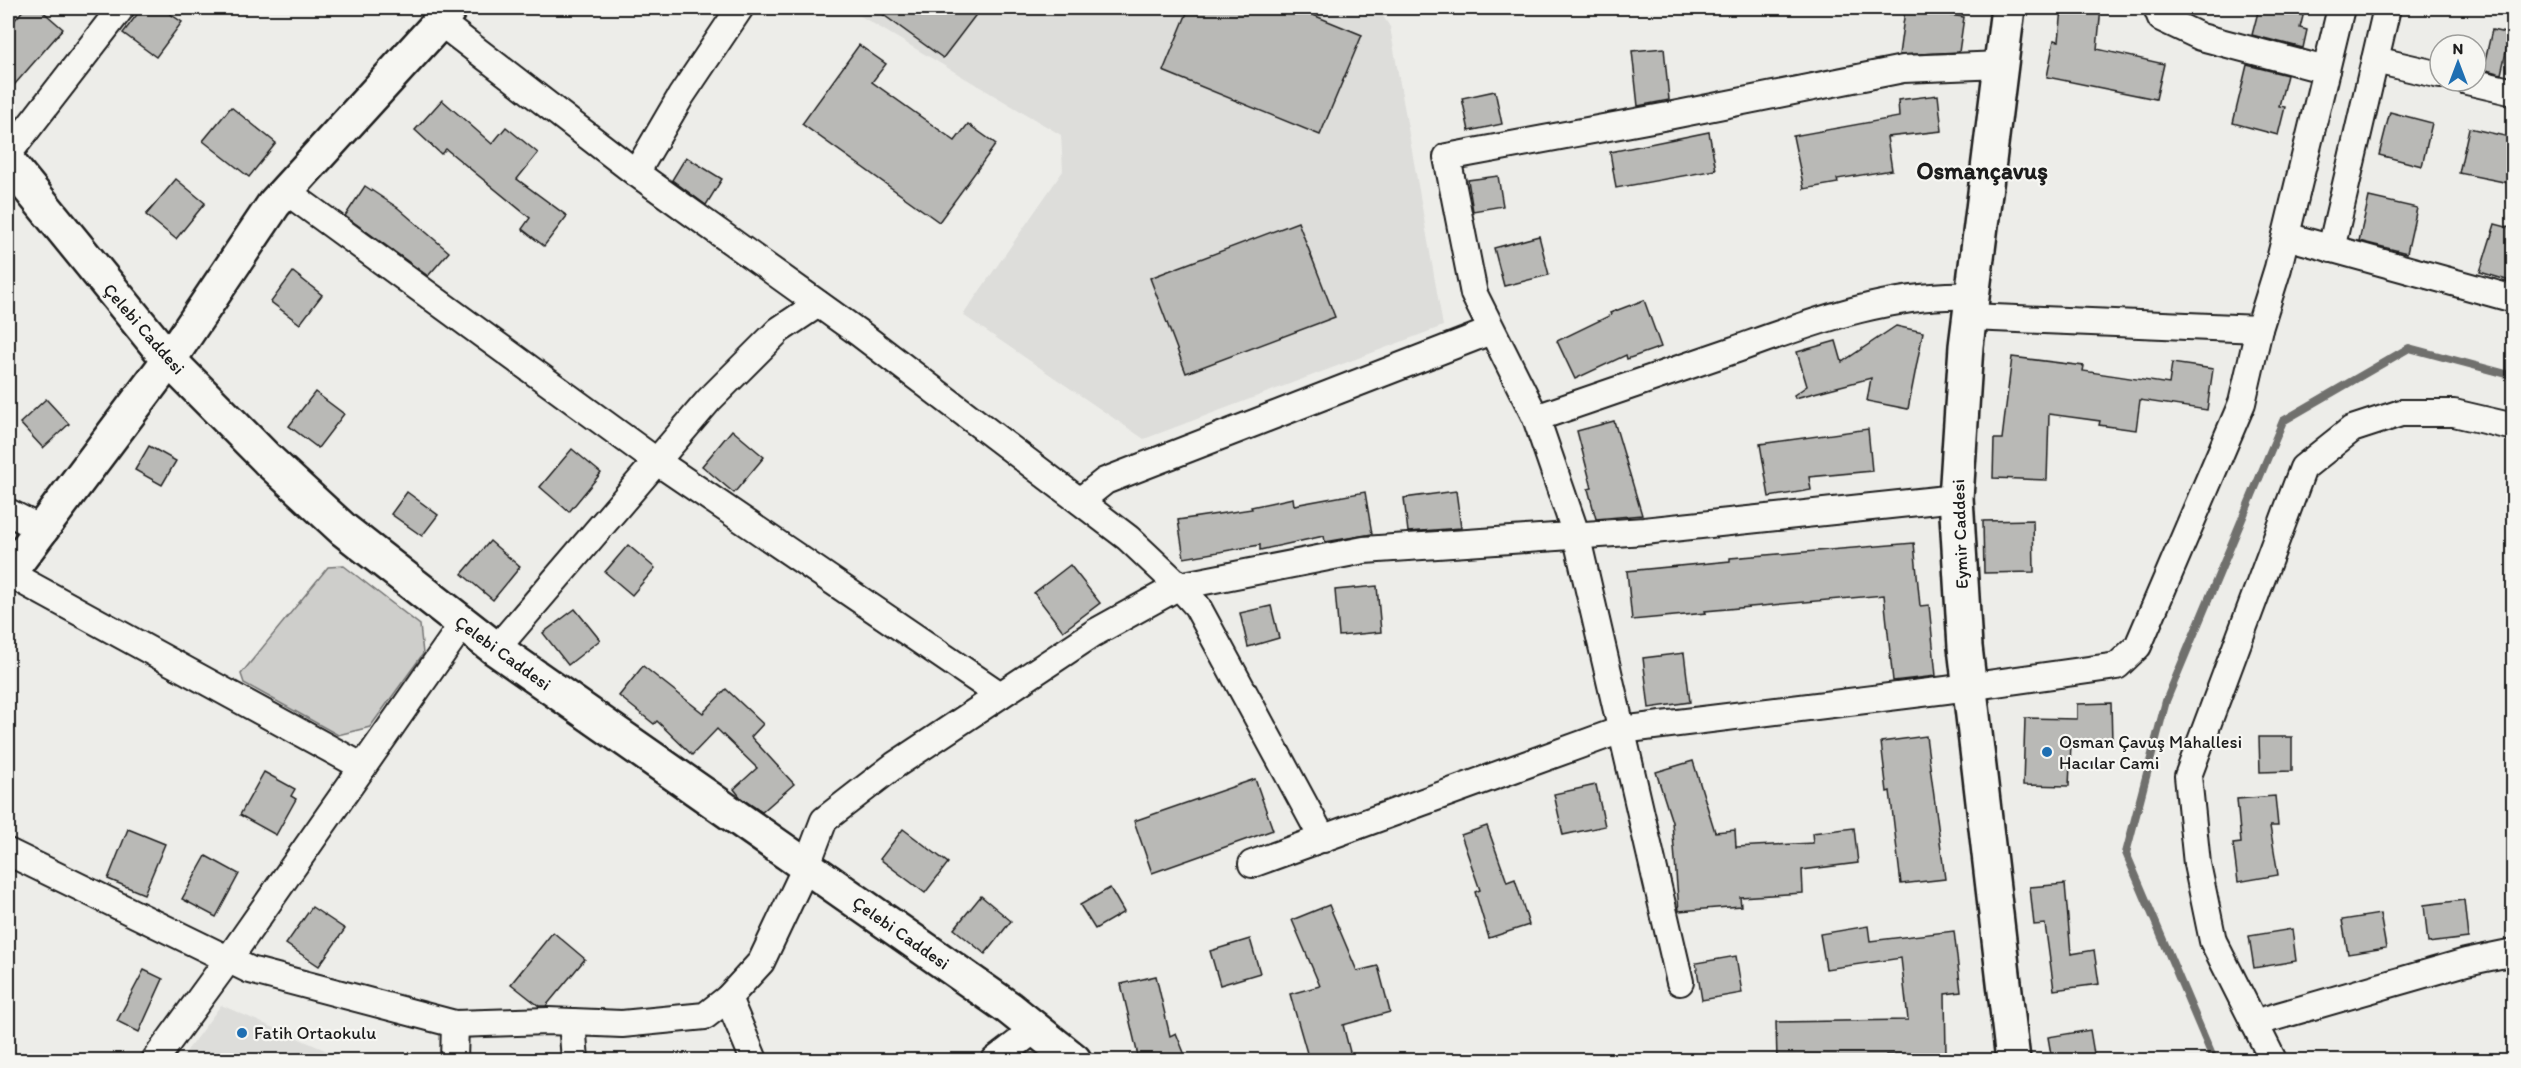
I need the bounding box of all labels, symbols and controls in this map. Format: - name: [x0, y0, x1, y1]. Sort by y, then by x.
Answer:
- north arrow: [2428, 33, 2488, 93]
- text: N: [2453, 39, 2463, 58]
- district label: Osmançavuş: [1916, 156, 2048, 186]
- street label: Çelebi Caddesi: [98, 279, 190, 379]
- street label: Eymir Caddesi: [1947, 479, 1973, 589]
- street label: Çelebi Caddesi: [451, 611, 555, 695]
- place label: Osman Çavuş Mahallesi Hacılar Cami: [2059, 731, 2242, 774]
- marker: Osman Çavuş Mahallesi Hacılar Cami: [2040, 745, 2054, 759]
- street label: Çelebi Caddesi: [848, 891, 954, 975]
- place label: Fatih Ortaokulu: [254, 1022, 376, 1044]
- marker: Fatih Ortaokulu: [235, 1026, 249, 1040]

